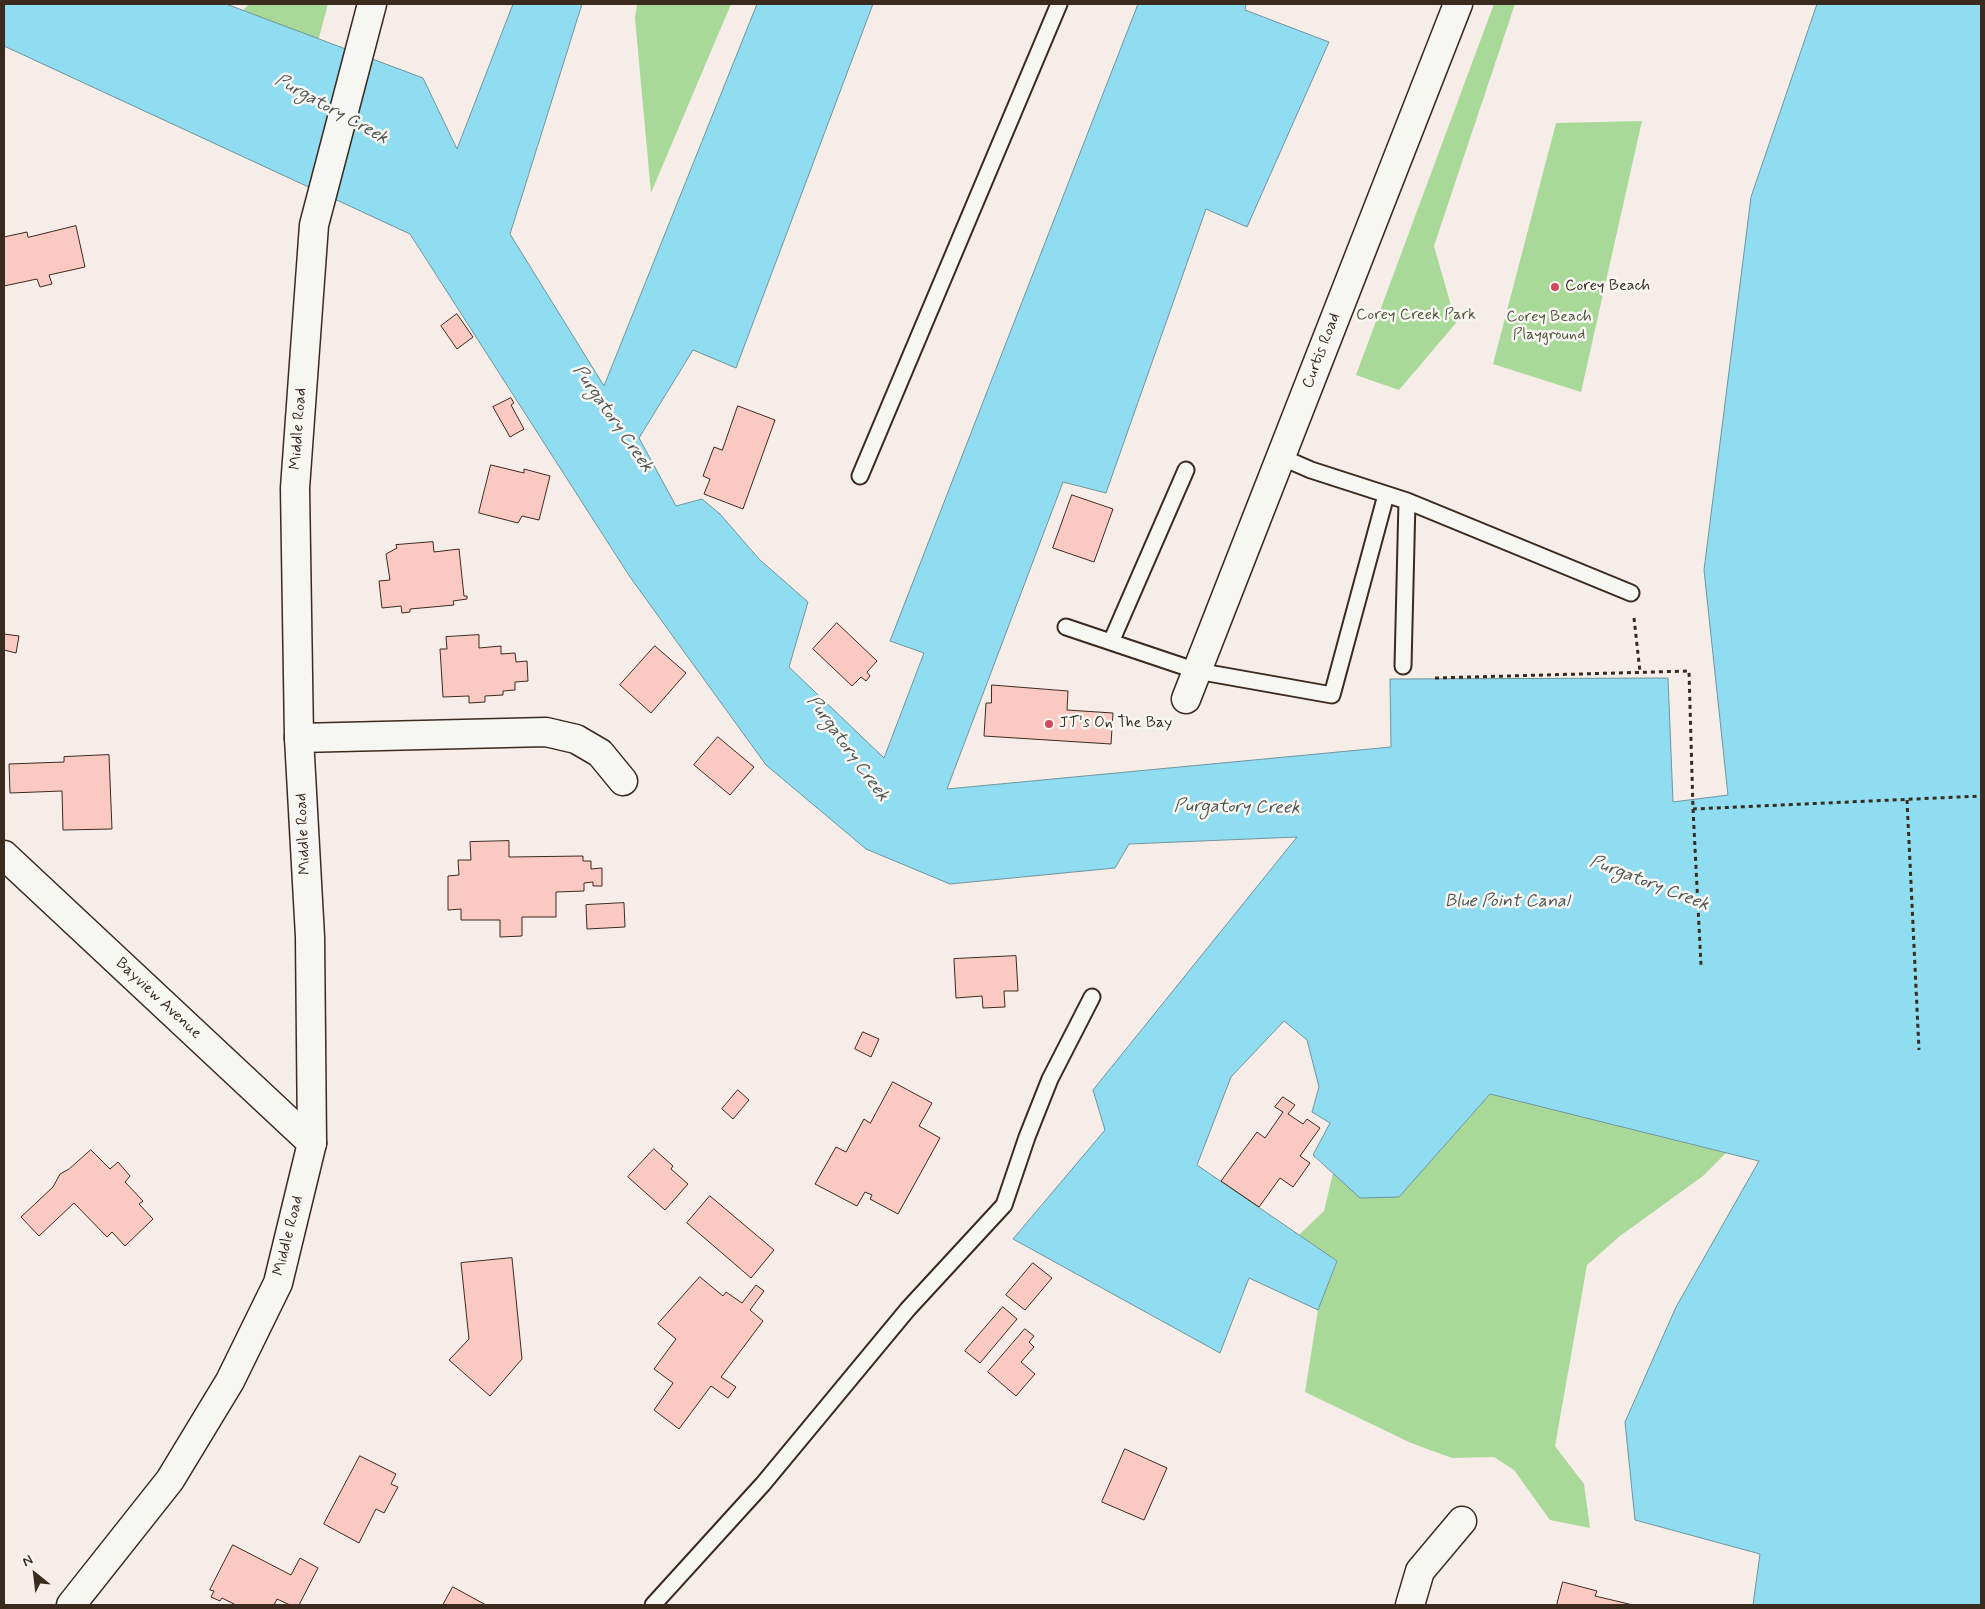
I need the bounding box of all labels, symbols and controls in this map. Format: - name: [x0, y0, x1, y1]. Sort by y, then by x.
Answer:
- water label: Purgatory Creek: [271, 70, 391, 150]
- place label: Corey Beach: [1565, 277, 1650, 297]
- marker: Corey Beach: [1549, 281, 1561, 293]
- park label: Corey Creek Park: [1356, 306, 1476, 326]
- park label: Corey Beach Playground: [1506, 308, 1592, 346]
- street label: Curtis Road: [1299, 310, 1345, 392]
- water label: Purgatory Creek: [567, 361, 657, 477]
- street label: Middle Road: [287, 387, 311, 471]
- water label: Purgatory Creek: [801, 692, 893, 806]
- place label: JT's On The Bay: [1059, 714, 1172, 734]
- marker: JT's On The Bay: [1043, 718, 1055, 730]
- street label: Middle Road: [292, 793, 316, 875]
- water label: Purgatory Creek: [1174, 796, 1300, 820]
- water label: Purgatory Creek: [1586, 851, 1712, 917]
- water label: Blue Point Canal: [1445, 891, 1569, 913]
- street label: Bayview Avenue: [111, 954, 205, 1044]
- street label: Middle Road: [270, 1194, 308, 1278]
- north arrow: [10, 1549, 60, 1599]
- text: N: [19, 1551, 36, 1571]

